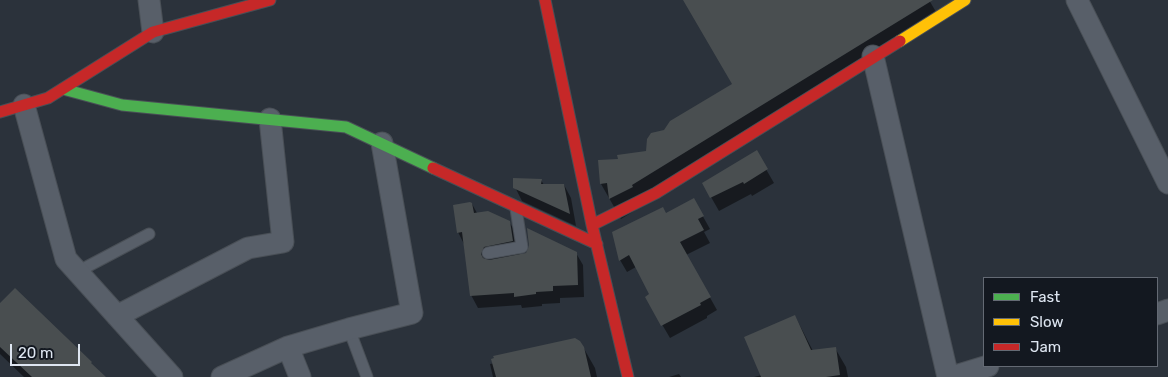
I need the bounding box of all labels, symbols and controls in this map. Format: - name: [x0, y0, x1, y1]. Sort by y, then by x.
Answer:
- legend: [983, 277, 1158, 367]
- text: Fast: [1030, 288, 1060, 306]
- text: Slow: [1030, 313, 1063, 331]
- scale bar: [12, 334, 82, 366]
- text: Jam: [1030, 338, 1061, 356]
- text: 20 m: [18, 344, 53, 362]

